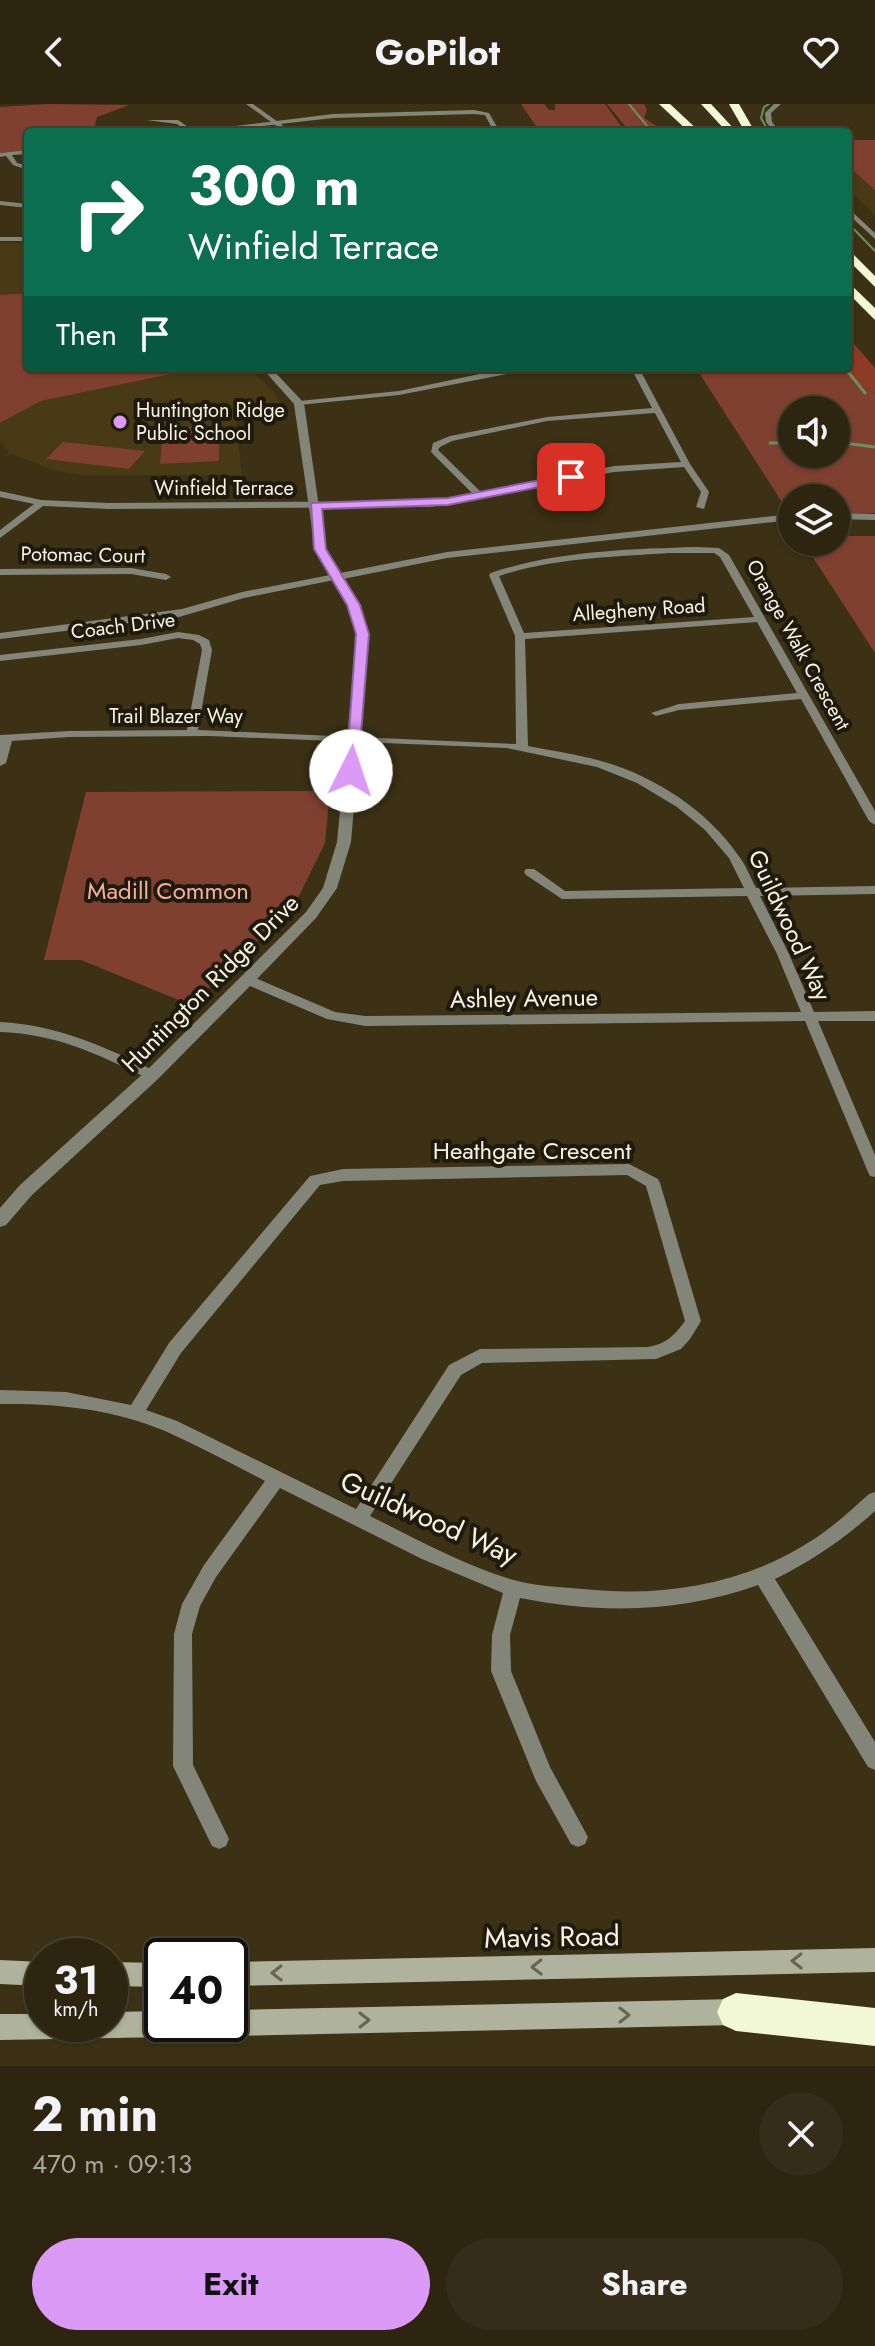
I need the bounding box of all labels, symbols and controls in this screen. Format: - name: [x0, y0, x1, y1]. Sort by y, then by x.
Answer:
- text: GoPilot: [375, 26, 500, 78]
- icon: back: [32, 30, 76, 74]
- icon: heart: [799, 30, 843, 74]
- text: 300 m: [188, 145, 360, 226]
- icon: right: [56, 160, 160, 264]
- text: Winfield Terrace: [188, 220, 439, 272]
- icon: arrive: [133, 312, 177, 356]
- text: Then: [56, 313, 117, 356]
- place label: Huntington Ridge Public School: [136, 396, 285, 448]
- map controls: [778, 396, 850, 556]
- button: sound: [778, 396, 850, 468]
- marker: Huntington Ridge Public School: [111, 413, 129, 431]
- pin: [537, 443, 605, 511]
- icon: arrive: [549, 455, 593, 499]
- street label: Winfield Terrace: [154, 474, 294, 503]
- button: layers: [778, 484, 850, 556]
- street label: Potomac Court: [20, 539, 146, 571]
- street label: Orange Walk Crescent: [739, 554, 857, 736]
- street label: Allegheny Road: [572, 591, 706, 629]
- street label: Coach Drive: [69, 605, 177, 647]
- street label: Trail Blazer Way: [109, 702, 243, 731]
- position arrow: [309, 729, 393, 813]
- street label: Guildwood Way: [740, 844, 840, 1007]
- park label: Madill Common: [87, 873, 249, 908]
- street label: Huntington Ridge Drive: [113, 886, 307, 1080]
- street label: Ashley Avenue: [450, 979, 598, 1017]
- street label: Heathgate Crescent: [433, 1133, 631, 1168]
- street label: Guildwood Way: [334, 1461, 525, 1576]
- street label: Mavis Road: [484, 1915, 620, 1959]
- speed limit sign: 40: [144, 1938, 248, 2042]
- text: 31: [53, 1951, 99, 2009]
- one-way arrow: [790, 1953, 803, 1970]
- one-way arrow: [530, 1959, 543, 1976]
- one-way arrow: [270, 1965, 283, 1982]
- text: km/h: [53, 1995, 99, 2024]
- one-way arrow: [618, 2006, 631, 2023]
- one-way arrow: [358, 2011, 371, 2029]
- text: 2 min: [32, 2080, 158, 2149]
- button: close: [759, 2092, 843, 2176]
- text: 470 m · 09:13: [32, 2145, 192, 2183]
- button: Exit: [32, 2238, 430, 2330]
- button: Share: [446, 2238, 843, 2330]

